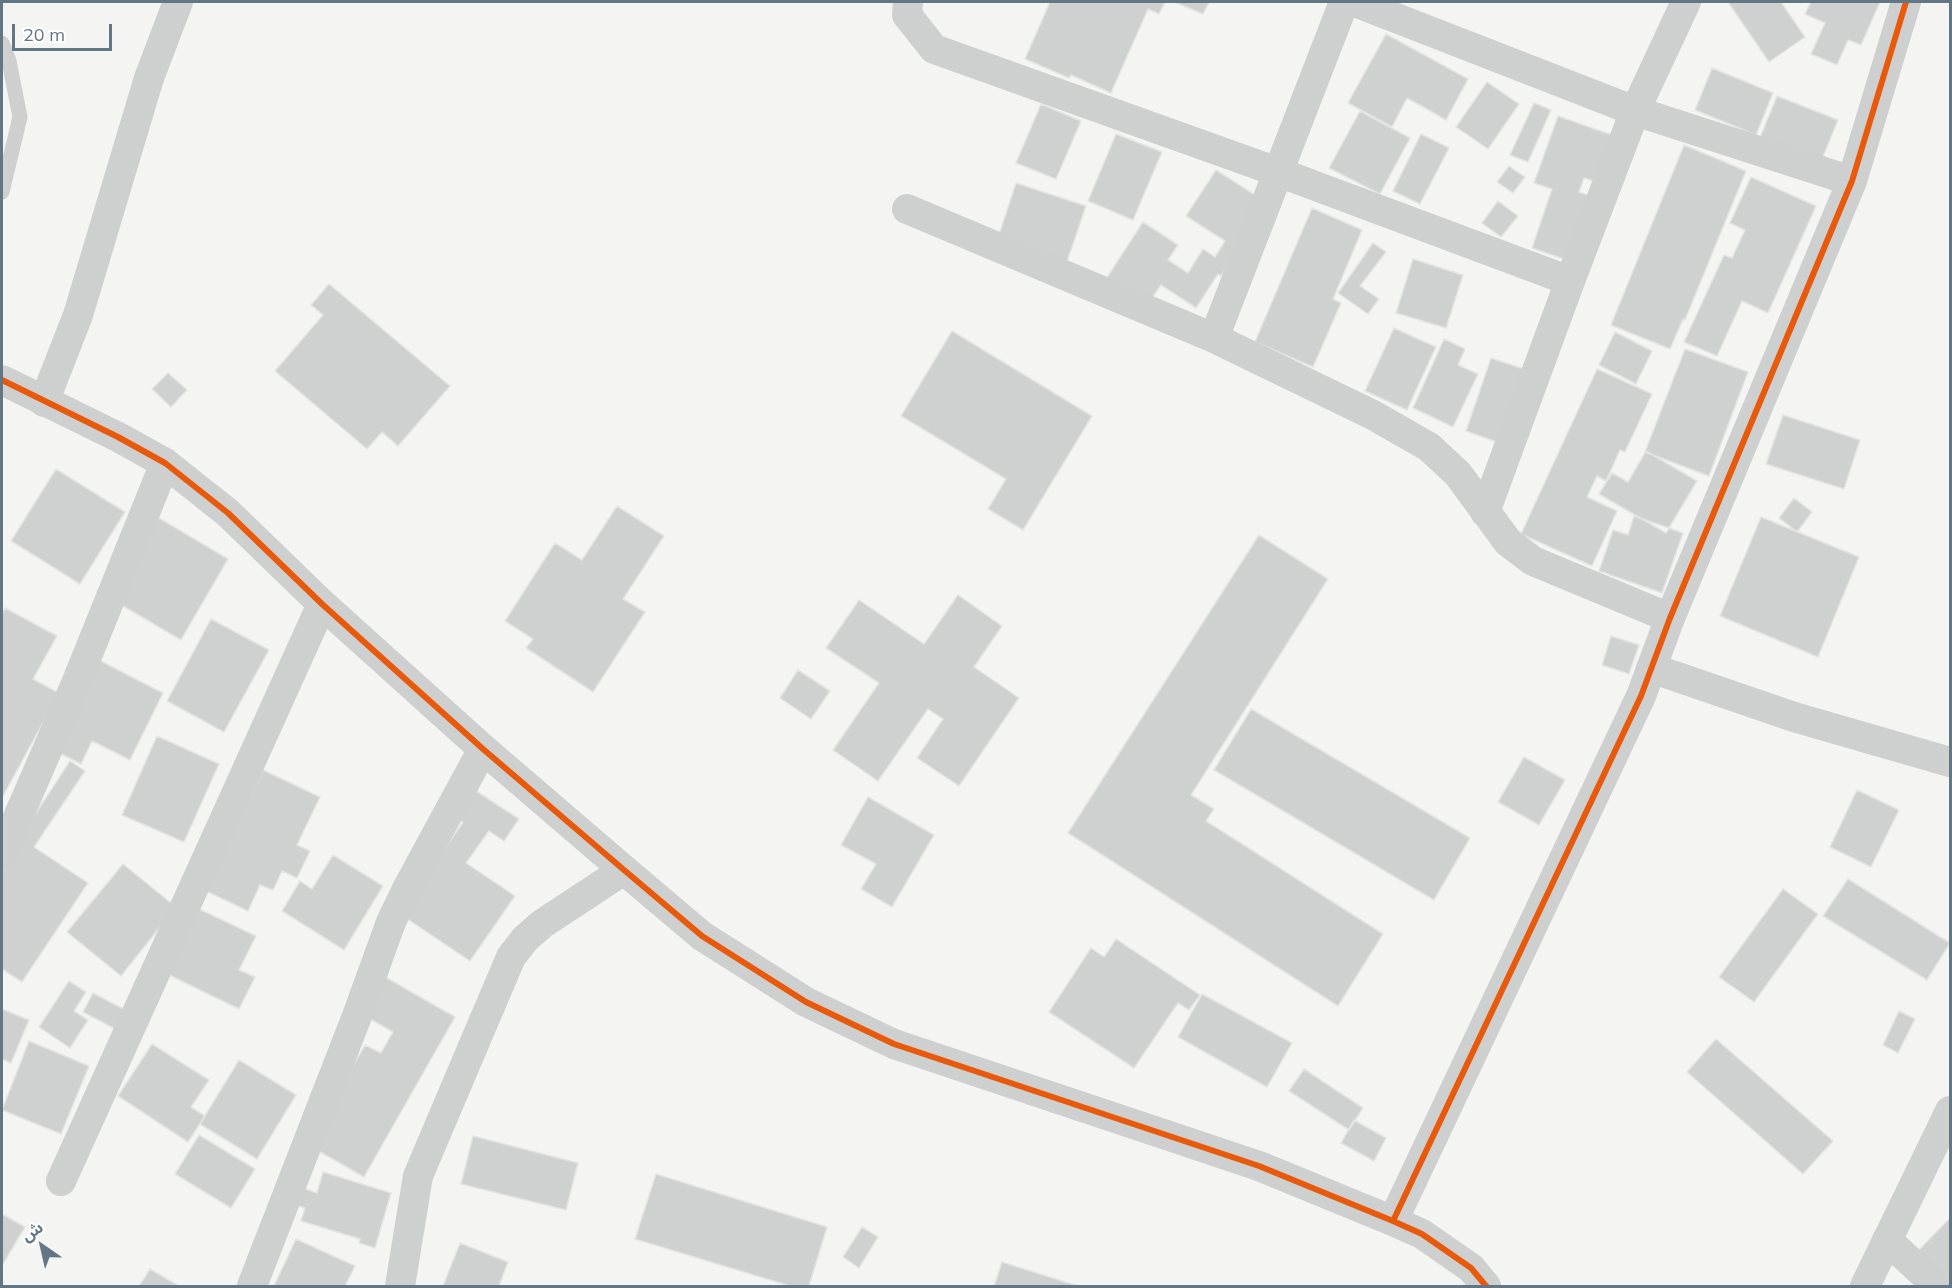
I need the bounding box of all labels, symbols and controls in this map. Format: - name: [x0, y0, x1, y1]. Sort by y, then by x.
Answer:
- scale bar: [15, 12, 116, 50]
- text: 20 m: [23, 23, 65, 46]
- north arrow: [12, 1216, 72, 1276]
- text: ش: [17, 1217, 47, 1246]

